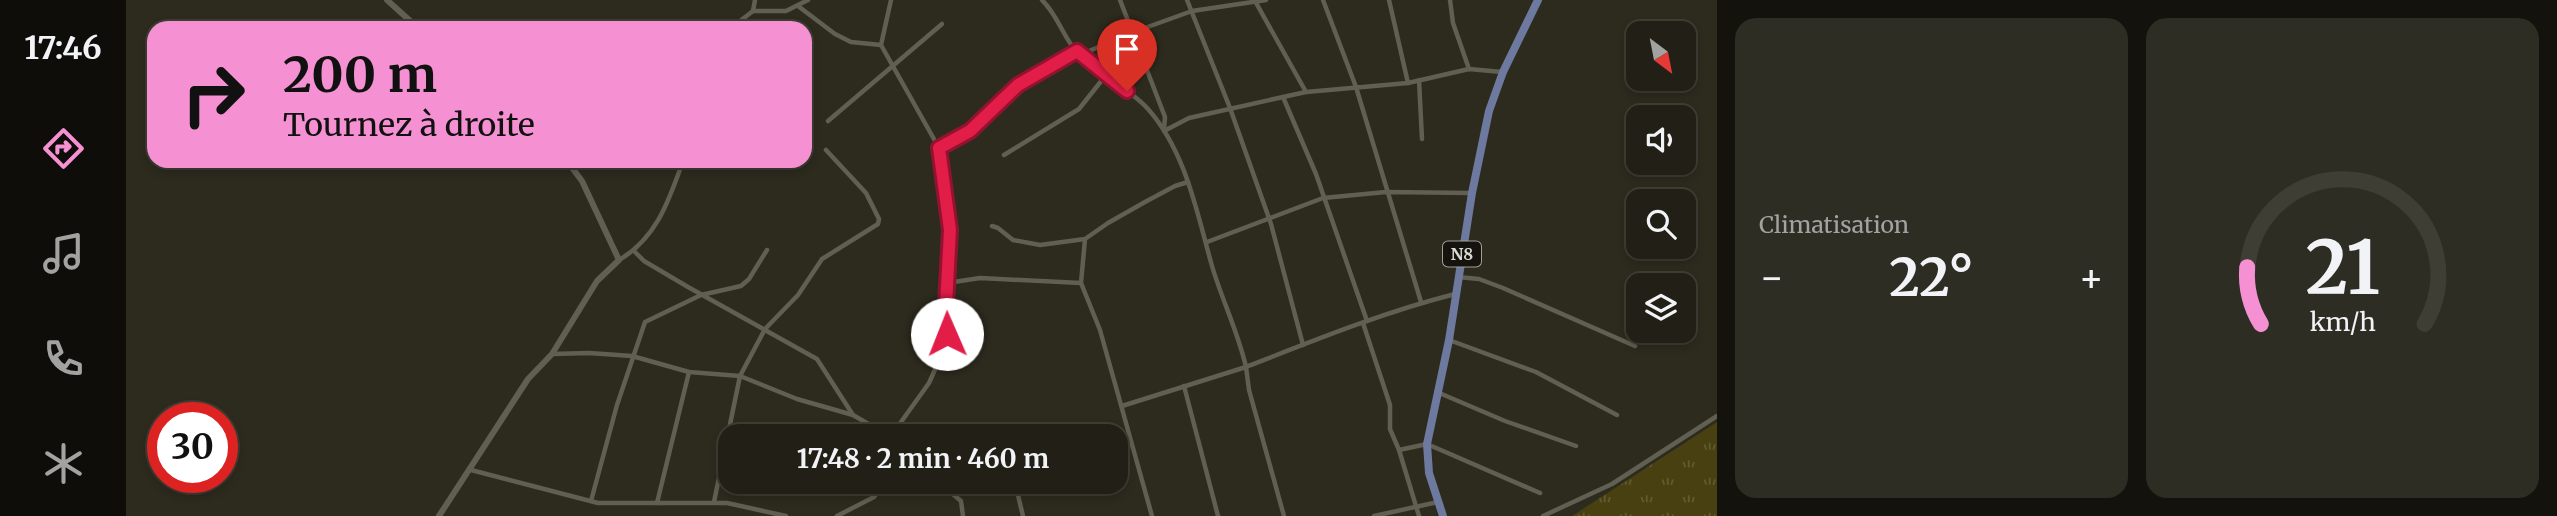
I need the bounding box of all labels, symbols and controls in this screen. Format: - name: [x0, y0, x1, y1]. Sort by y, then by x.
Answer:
- pin: [1097, 19, 1157, 91]
- north arrow: [1626, 21, 1696, 91]
- map controls: [1626, 21, 1696, 343]
- text: 17:46: [24, 28, 102, 68]
- icon: arrive: [1108, 30, 1146, 68]
- text: 200 m: [283, 44, 437, 105]
- icon: right: [168, 49, 259, 140]
- text: Tournez à droite: [283, 105, 535, 145]
- button: sound: [1626, 105, 1696, 175]
- icon: directions: [39, 124, 88, 173]
- button: search: [1626, 189, 1696, 259]
- text: Climatisation: [1759, 210, 1909, 239]
- text: 21: [2305, 222, 2380, 314]
- icon: music: [39, 229, 88, 278]
- road number: N8: [1443, 242, 1481, 266]
- text: 22°: [1889, 245, 1974, 310]
- text: −: [1759, 254, 1784, 301]
- text: +: [2079, 254, 2104, 301]
- button: layers: [1626, 273, 1696, 343]
- position arrow: [910, 297, 984, 371]
- text: km/h: [2309, 306, 2376, 338]
- icon: phone: [39, 334, 88, 383]
- speed limit sign: 30: [147, 402, 238, 493]
- icon: climate: [39, 439, 88, 488]
- text: 17:48 · 2 min · 460 m: [797, 442, 1049, 475]

